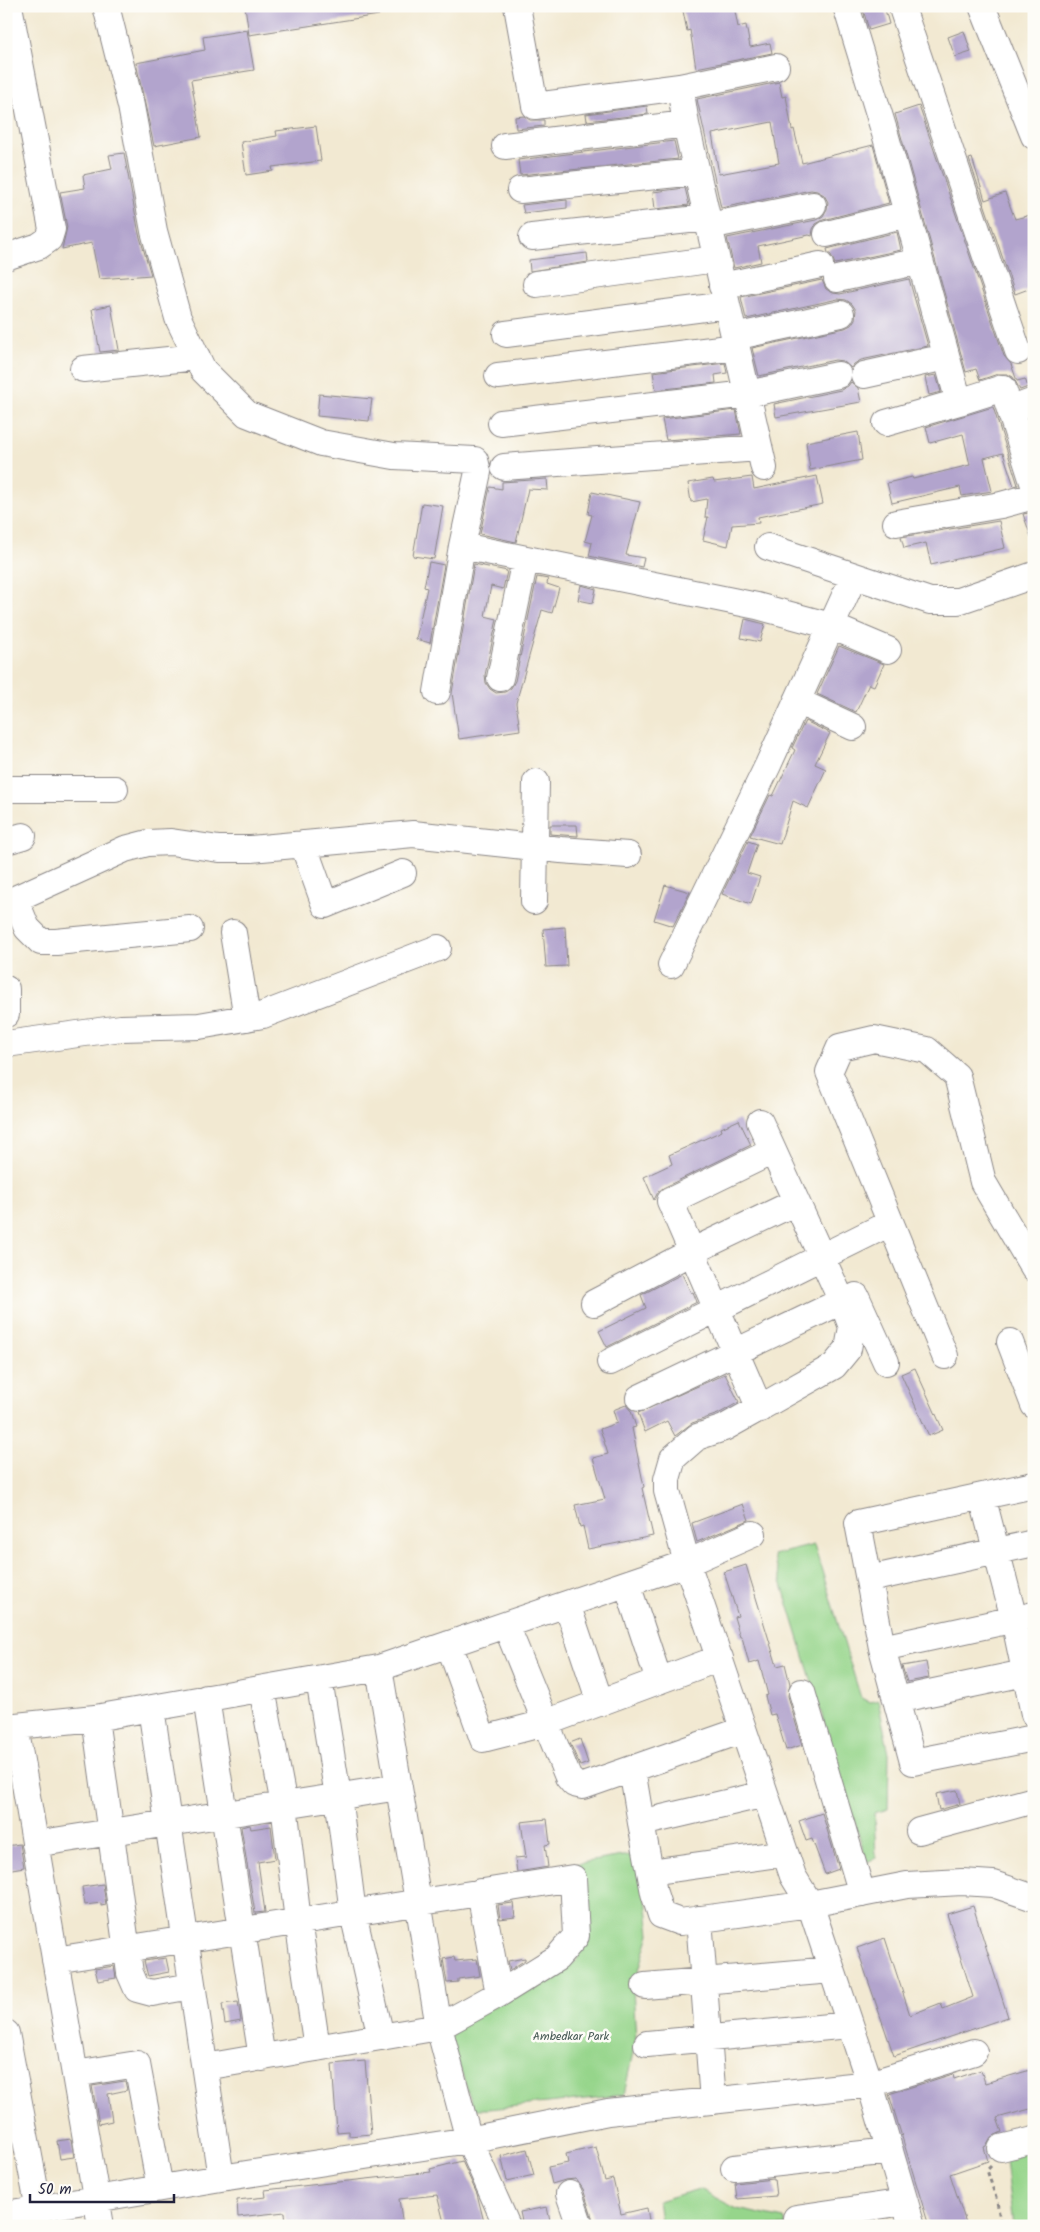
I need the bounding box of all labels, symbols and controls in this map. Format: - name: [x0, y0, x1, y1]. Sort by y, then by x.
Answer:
- park label: Ambedkar Park: [533, 2027, 610, 2046]
- scale bar: [30, 2172, 174, 2204]
- text: 50 m: [38, 2178, 72, 2202]

